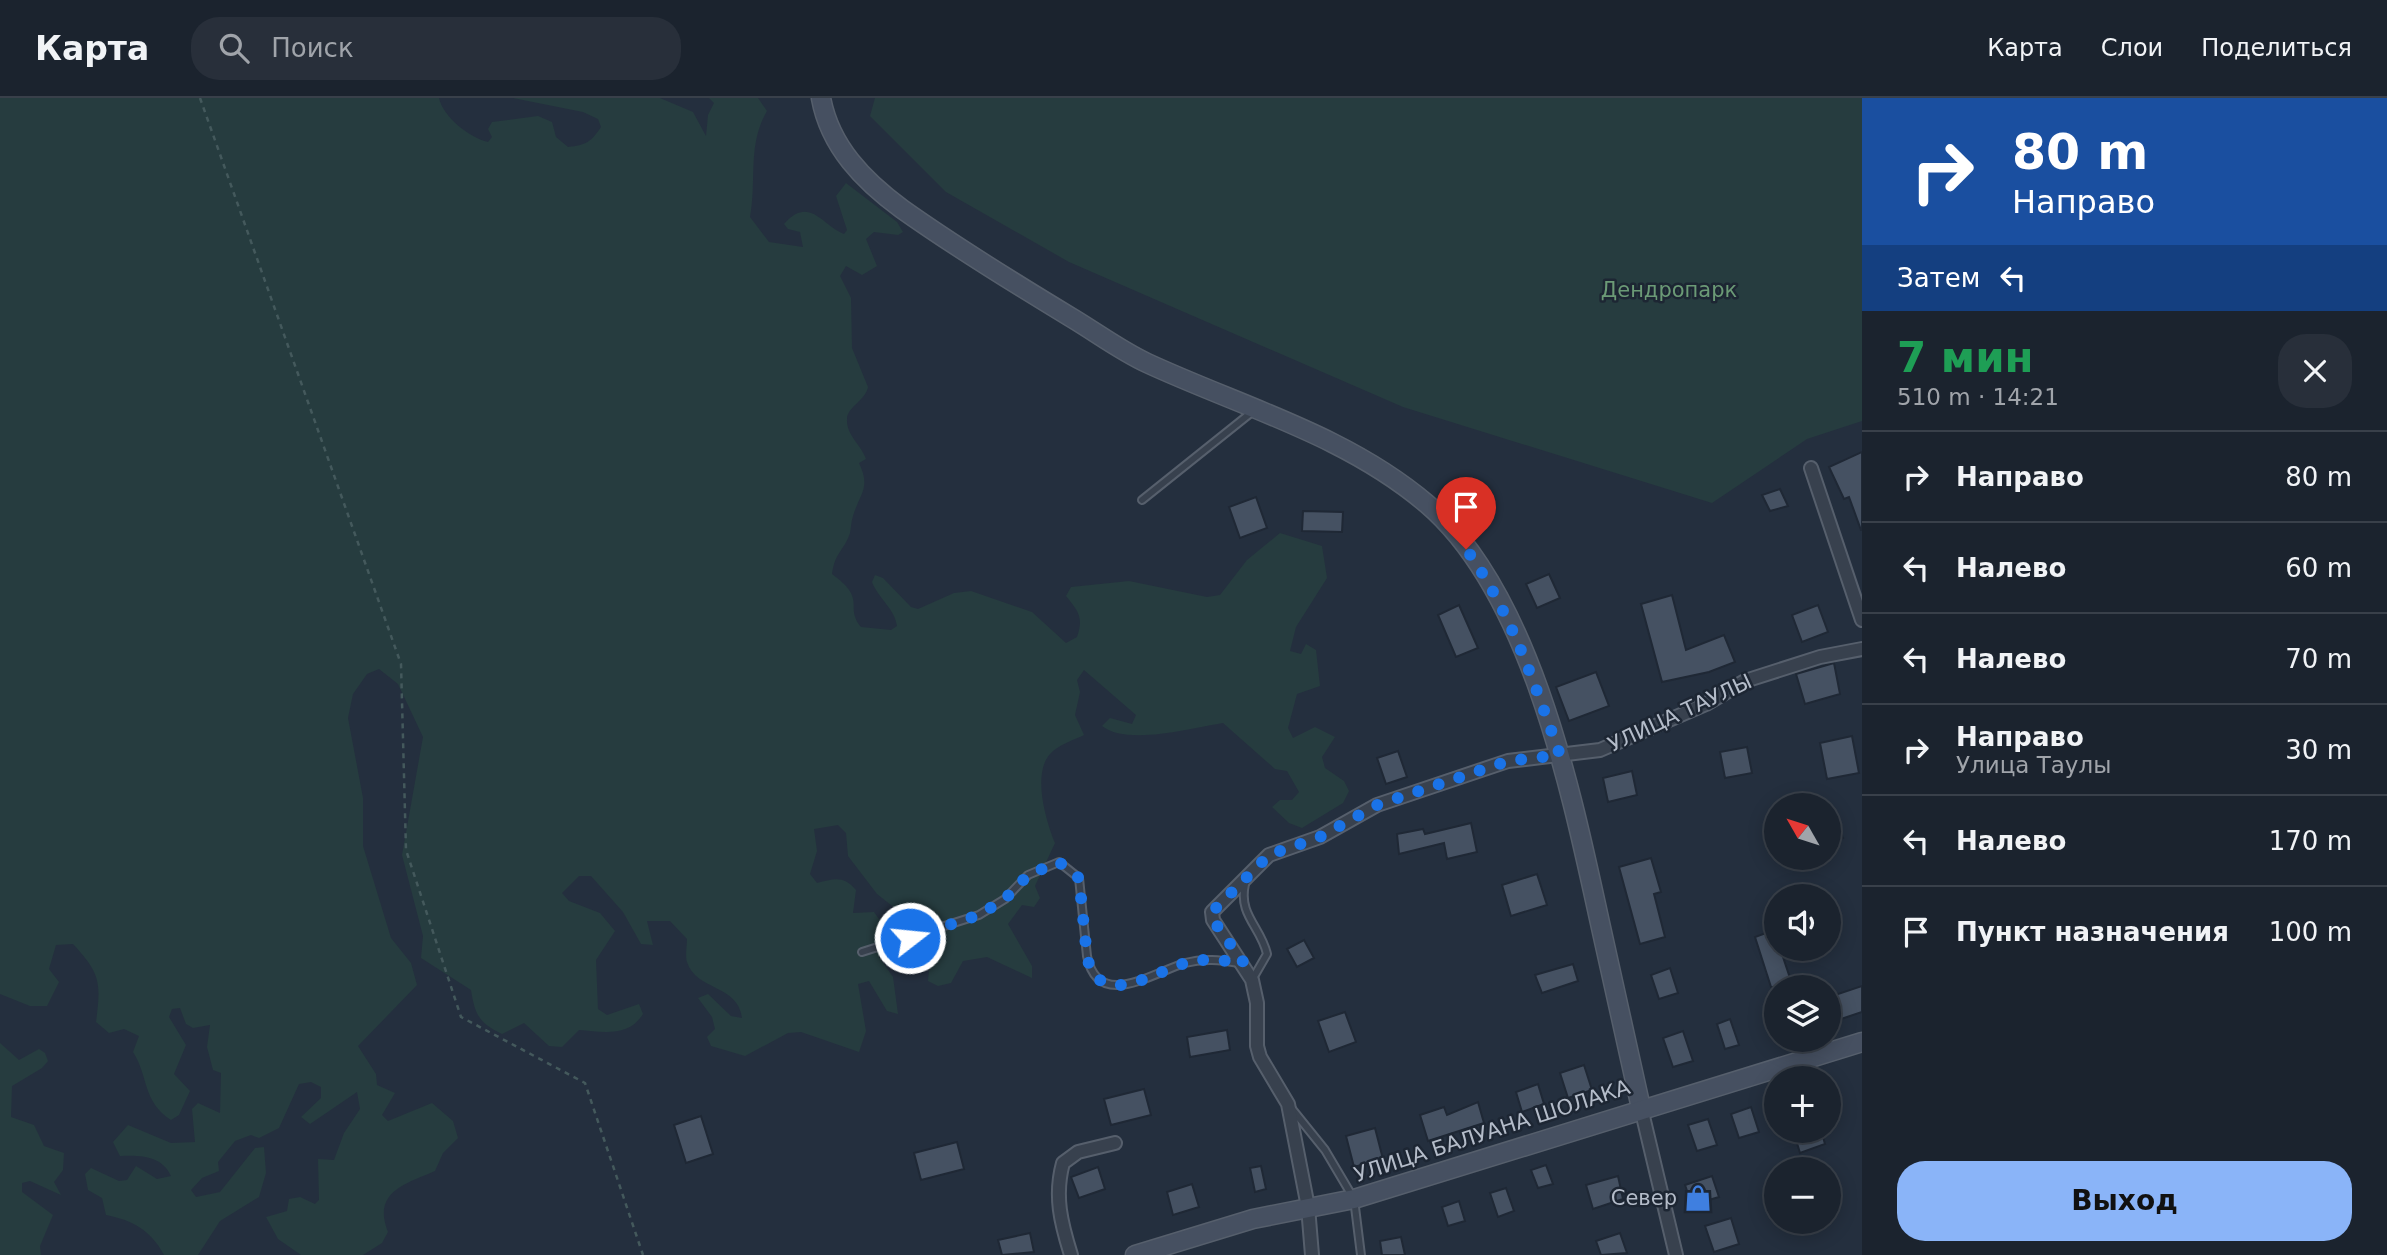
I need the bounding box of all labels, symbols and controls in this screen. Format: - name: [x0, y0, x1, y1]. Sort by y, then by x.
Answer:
- search box: [191, 17, 681, 80]
- text: Карта: [35, 29, 149, 68]
- icon: search: [215, 29, 253, 67]
- text: Поиск: [271, 33, 354, 63]
- text: Карта: [1987, 34, 2063, 62]
- text: Слои: [2101, 34, 2163, 62]
- text: Поделиться: [2201, 34, 2352, 62]
- text: 80 m: [2012, 124, 2148, 181]
- icon: right: [1897, 126, 1988, 217]
- text: Направо: [2012, 183, 2155, 221]
- icon: left: [1994, 259, 2032, 297]
- text: Затем: [1897, 263, 1980, 293]
- park label: Дендропарк: [1601, 278, 1737, 302]
- text: 7 мин: [1897, 333, 2034, 382]
- button: close: [2278, 334, 2352, 408]
- text: 510 m · 14:21: [1897, 384, 2059, 410]
- icon: right: [1897, 458, 1935, 496]
- text: Направо: [1956, 462, 2084, 492]
- text: 80 m: [2285, 462, 2352, 492]
- pin: [1436, 477, 1496, 549]
- icon: arrive: [1447, 488, 1485, 526]
- icon: left: [1897, 549, 1935, 587]
- text: Налево: [1956, 553, 2066, 583]
- text: 60 m: [2285, 553, 2352, 583]
- icon: left: [1897, 640, 1935, 678]
- text: Налево: [1956, 644, 2066, 674]
- text: 70 m: [2285, 644, 2352, 674]
- street label: УЛИЦА ТАУЛЫ: [1604, 669, 1756, 757]
- text: Направо: [1956, 722, 2084, 752]
- icon: right: [1897, 731, 1935, 769]
- text: 30 m: [2285, 735, 2352, 765]
- text: Улица Таулы: [1956, 752, 2111, 778]
- north arrow: [1764, 793, 1841, 870]
- map controls: [1764, 793, 1841, 1234]
- icon: left: [1897, 822, 1935, 860]
- text: Налево: [1956, 826, 2066, 856]
- text: 170 m: [2269, 826, 2352, 856]
- button: sound: [1764, 884, 1841, 961]
- position arrow: [873, 901, 947, 975]
- icon: arrive: [1897, 913, 1935, 951]
- text: Пункт назначения: [1956, 917, 2229, 947]
- text: 100 m: [2269, 917, 2352, 947]
- button: layers: [1764, 975, 1841, 1052]
- button: +: [1764, 1066, 1841, 1143]
- street label: УЛИЦА БАЛУАНА ШОЛАКА: [1351, 1075, 1634, 1187]
- button: −: [1764, 1157, 1841, 1234]
- button: Выход: [1897, 1161, 2352, 1241]
- shop icon: Север: [1683, 1183, 1713, 1213]
- place label: Север: [1611, 1186, 1677, 1210]

